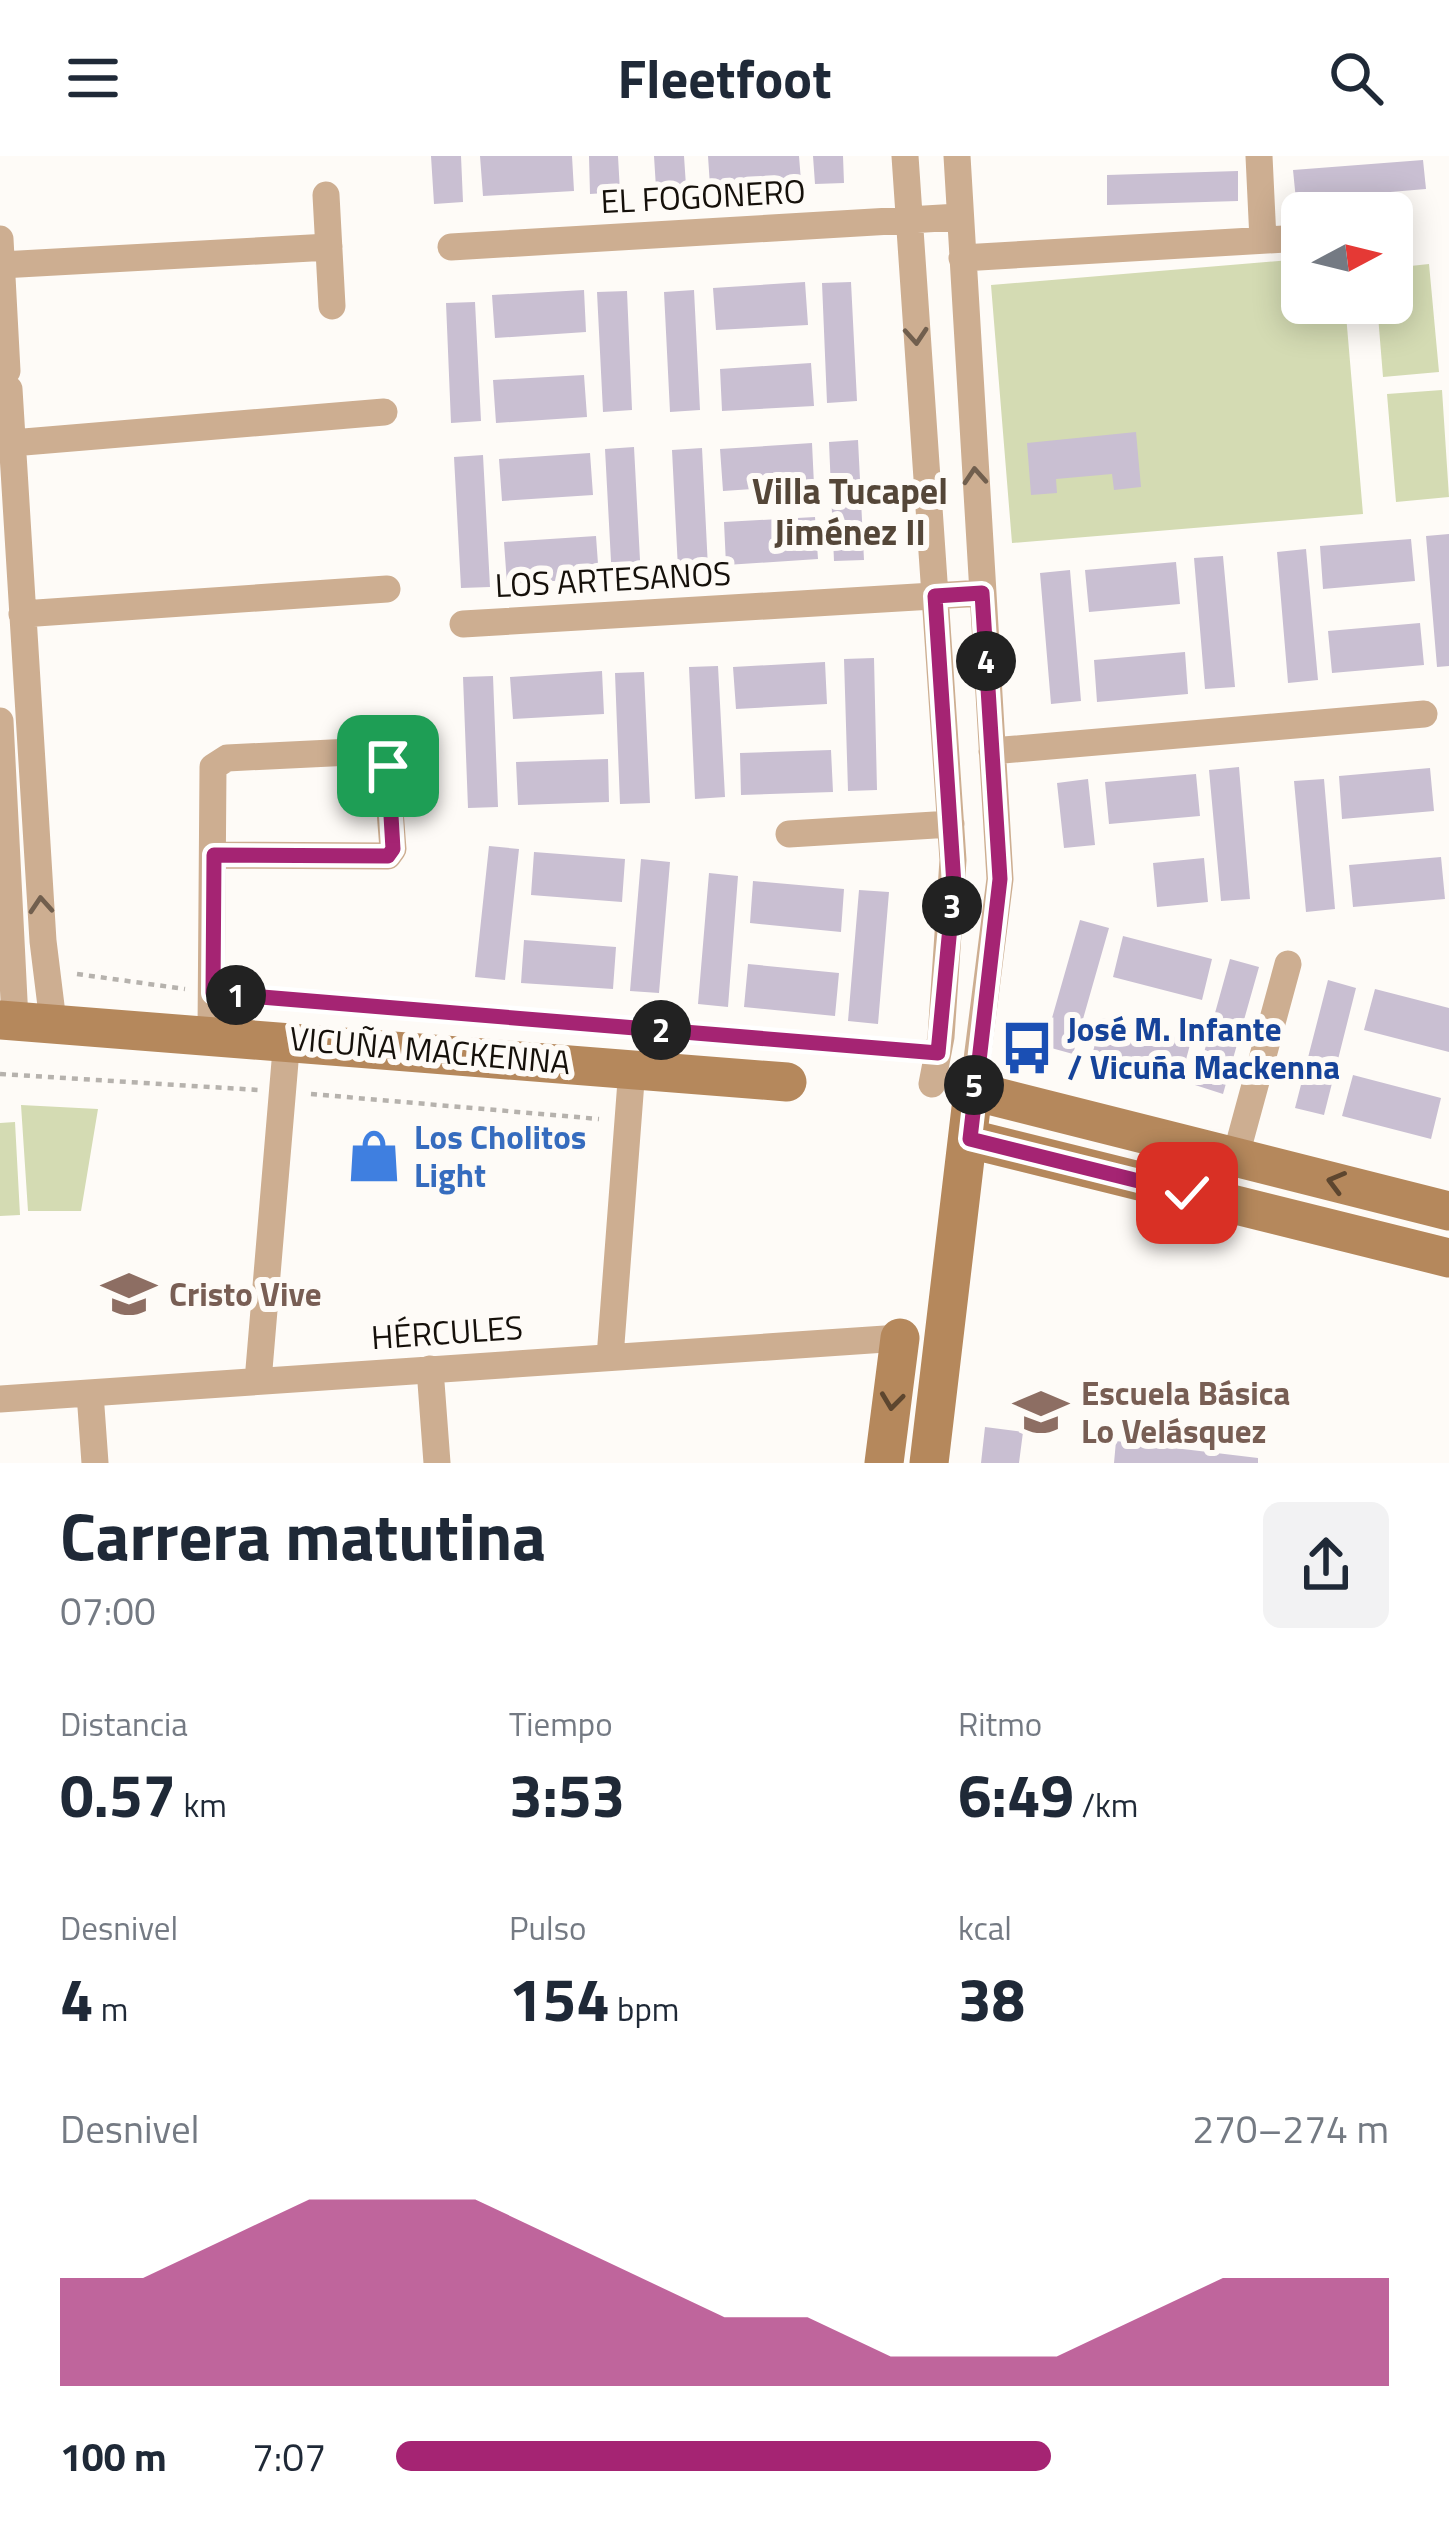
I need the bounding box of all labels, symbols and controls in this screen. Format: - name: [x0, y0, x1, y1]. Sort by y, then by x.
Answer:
- text: Fleetfoot: [617, 37, 832, 119]
- icon: menu: [60, 45, 126, 111]
- icon: search: [1323, 45, 1389, 111]
- street label: EL FOGONERO: [599, 166, 807, 226]
- north arrow: [1281, 192, 1413, 324]
- map controls: [1281, 192, 1413, 324]
- one-way arrow: [903, 327, 929, 346]
- district label: Villa Tucapel Jiménez II: [752, 463, 948, 559]
- one-way arrow: [962, 466, 988, 485]
- street label: LOS ARTESANOS: [494, 548, 732, 610]
- pin: 4: [956, 631, 1016, 691]
- text: 4: [977, 636, 995, 686]
- pin: [337, 715, 439, 817]
- icon: arrive: [355, 733, 421, 799]
- pin: 3: [922, 876, 982, 936]
- text: 3: [943, 881, 961, 931]
- one-way arrow: [28, 896, 54, 914]
- pin: 1: [206, 965, 266, 1025]
- text: 1: [227, 970, 245, 1020]
- pin: 2: [631, 1000, 691, 1060]
- place label: José M. Infante / Vicuña Mackenna: [1067, 1004, 1340, 1092]
- text: 2: [652, 1005, 670, 1055]
- street label: VICUÑA MACKENNA: [287, 1013, 573, 1087]
- bus stop icon: José M. Infante / Vicuña Mackenna: [998, 1019, 1056, 1077]
- pin: 5: [944, 1055, 1004, 1115]
- text: 5: [965, 1060, 983, 1110]
- place label: Los Cholitos Light: [414, 1112, 586, 1200]
- shop icon: Los Cholitos Light: [345, 1127, 403, 1185]
- pin: [1136, 1142, 1238, 1244]
- icon: check: [1154, 1160, 1220, 1226]
- one-way arrow: [1326, 1171, 1346, 1196]
- school or university icon: Cristo Vive: [100, 1265, 158, 1323]
- place label: Cristo Vive: [169, 1269, 322, 1319]
- street label: HÉRCULES: [369, 1302, 525, 1362]
- place label: Escuela Básica Lo Velásquez: [1081, 1368, 1290, 1456]
- school or university icon: Escuela Básica Lo Velásquez: [1012, 1383, 1070, 1441]
- one-way arrow: [880, 1391, 906, 1410]
- text: Carrera matutina: [60, 1485, 546, 1586]
- button: share: [1263, 1502, 1389, 1628]
- text: 07:00: [60, 1581, 156, 1640]
- text: Distancia: [60, 1699, 188, 1749]
- text: Tiempo: [509, 1699, 613, 1749]
- text: Ritmo: [958, 1699, 1042, 1749]
- text: 0.57: [60, 1749, 176, 1840]
- text: 3:53: [509, 1749, 625, 1840]
- text: 6:49: [958, 1749, 1074, 1840]
- text: km: [176, 1780, 227, 1830]
- text: /km: [1074, 1780, 1138, 1830]
- text: Desnivel: [60, 1903, 178, 1953]
- text: Pulso: [509, 1903, 586, 1953]
- text: kcal: [958, 1903, 1012, 1953]
- text: 4: [60, 1953, 94, 2044]
- text: 154: [509, 1953, 610, 2044]
- text: 38: [958, 1953, 1025, 2044]
- text: m: [94, 1984, 128, 2034]
- text: bpm: [610, 1984, 679, 2034]
- text: Desnivel: [60, 2099, 200, 2158]
- text: 270–274 m: [1192, 2099, 1389, 2158]
- text: 100 m: [60, 2427, 167, 2486]
- text: 7:07: [252, 2427, 326, 2486]

